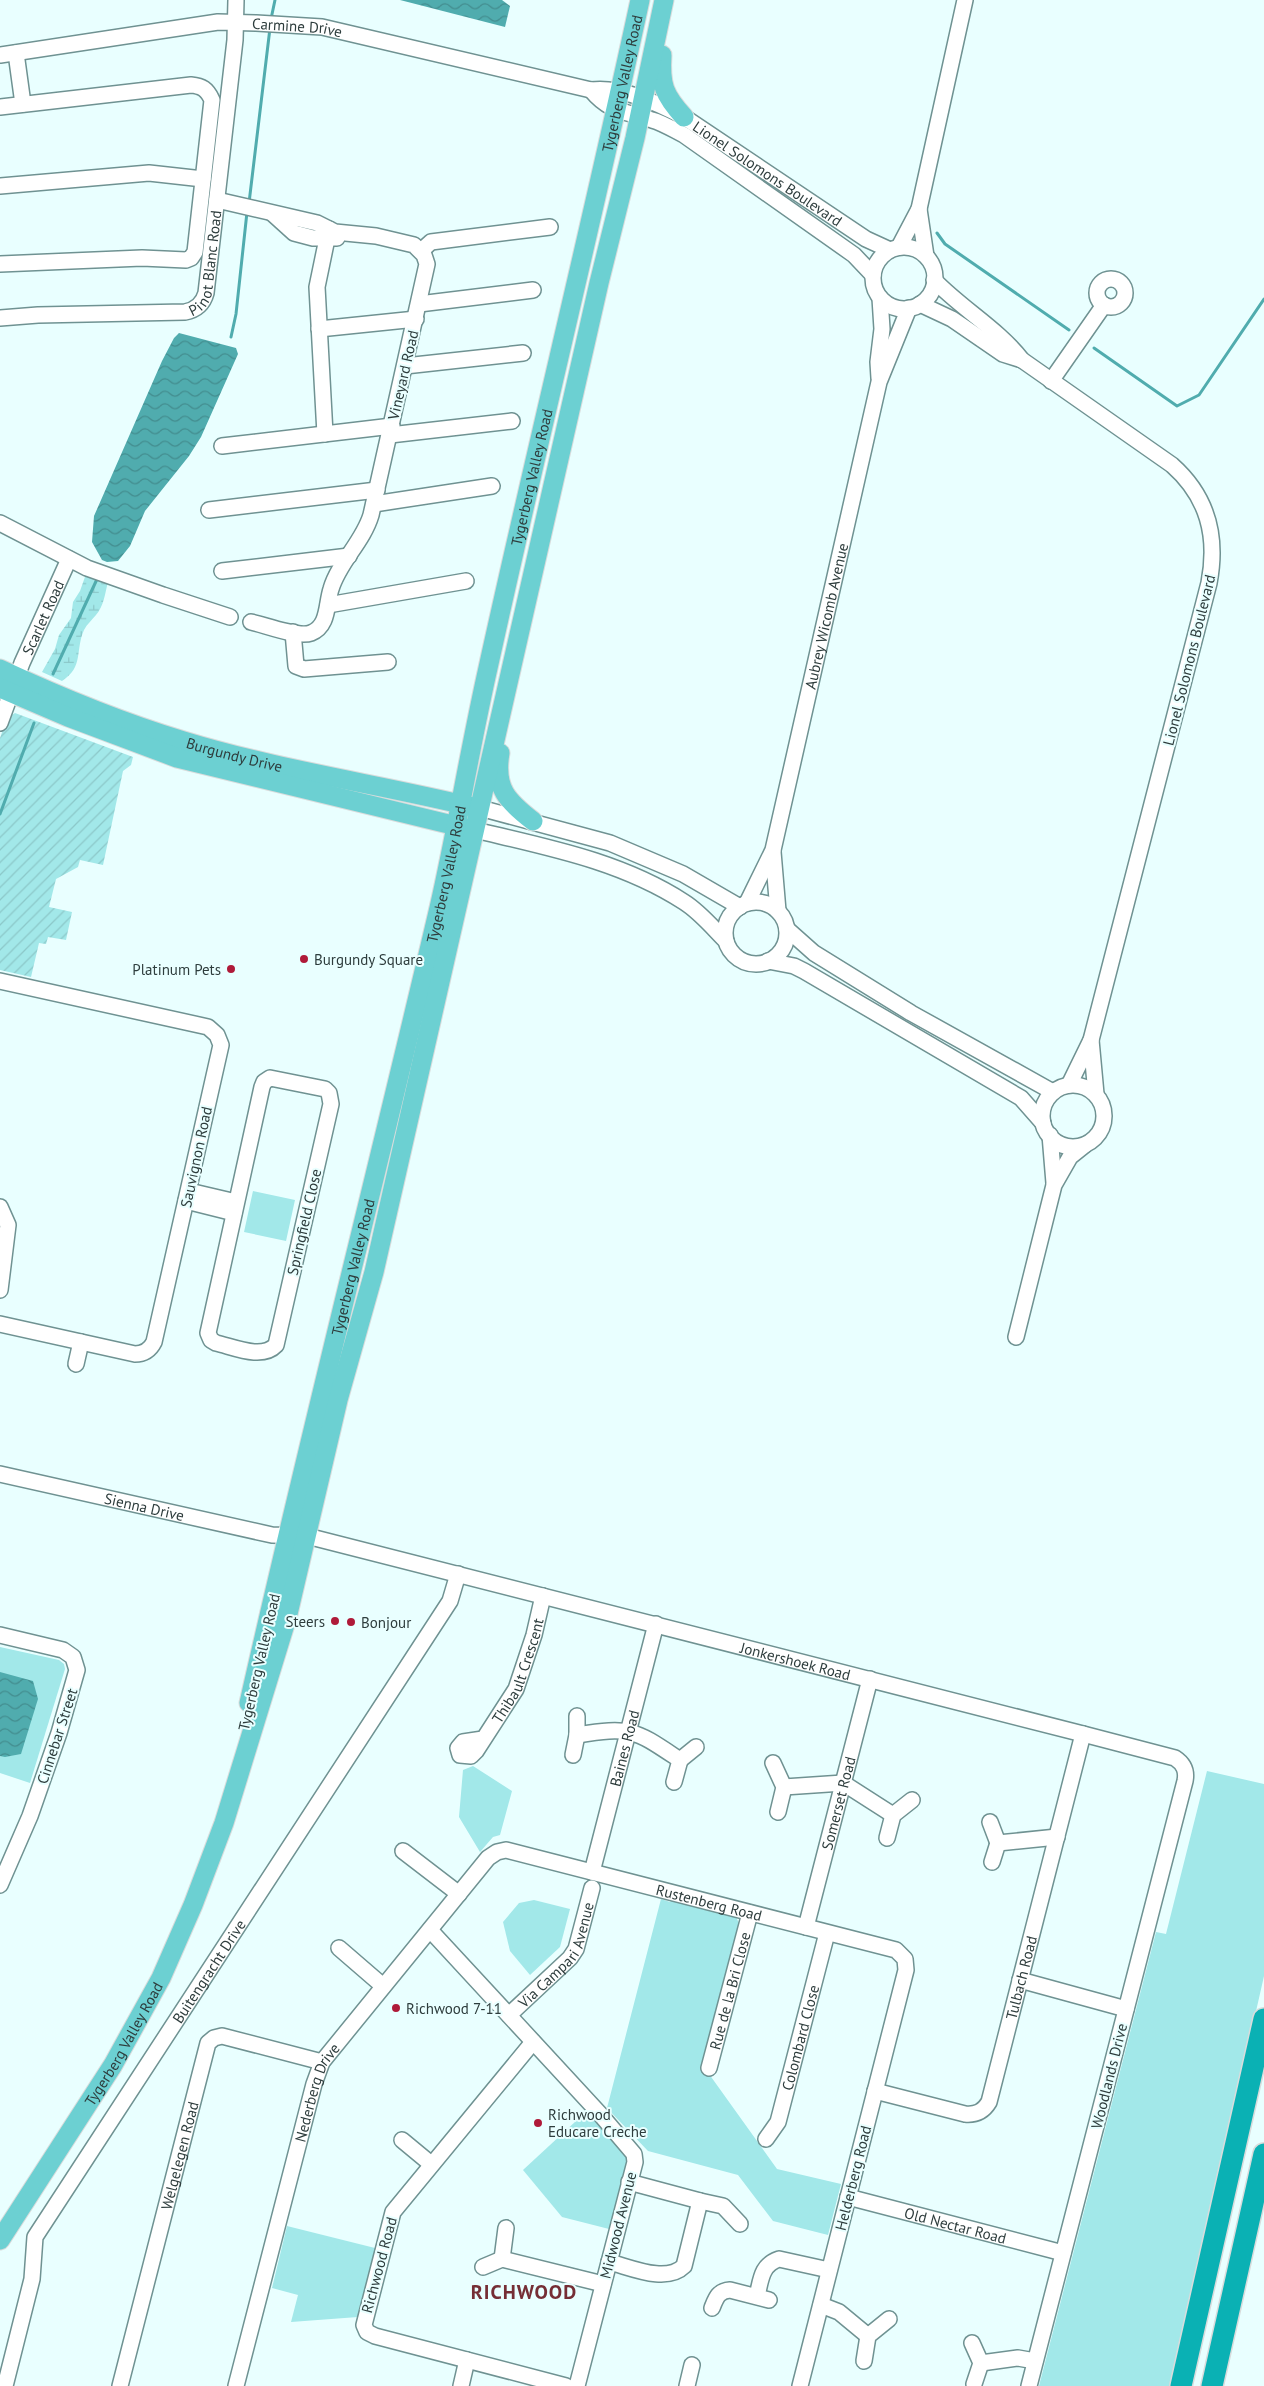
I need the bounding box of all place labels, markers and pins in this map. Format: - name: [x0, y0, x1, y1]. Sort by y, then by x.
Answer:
- place label: Burgundy Square: [314, 950, 423, 969]
- marker: Burgundy Square: [298, 953, 310, 965]
- place label: Platinum Pets: [132, 960, 221, 979]
- marker: Platinum Pets: [225, 963, 237, 975]
- place label: Steers: [286, 1612, 325, 1631]
- place label: Bonjour: [361, 1613, 411, 1632]
- marker: Steers: [329, 1615, 341, 1627]
- marker: Bonjour: [345, 1616, 357, 1628]
- place label: Richwood 7-11: [406, 1999, 502, 2018]
- marker: Richwood 7-11: [390, 2002, 402, 2014]
- place label: Richwood Educare Creche: [548, 2105, 647, 2141]
- marker: Richwood Educare Creche: [532, 2117, 544, 2129]

